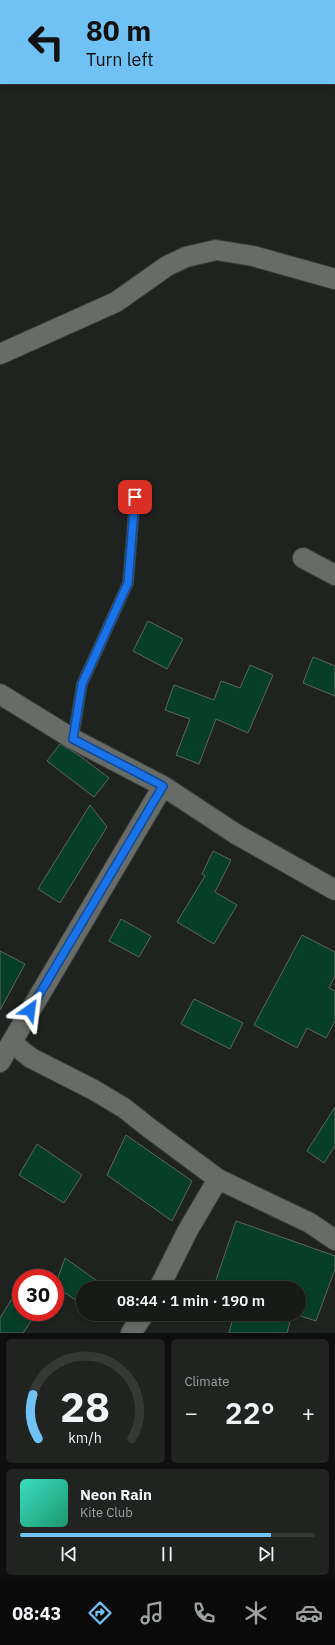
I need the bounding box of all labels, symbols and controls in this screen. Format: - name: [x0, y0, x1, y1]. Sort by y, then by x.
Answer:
- text: 80 m: [86, 12, 151, 49]
- icon: left: [20, 16, 72, 68]
- text: Turn left: [86, 48, 154, 71]
- pin: [118, 480, 152, 514]
- icon: arrive: [124, 486, 146, 508]
- position arrow: [9.0, 989, 51.0, 1031]
- speed limit sign: 30: [12, 1269, 64, 1321]
- text: 08:44 · 1 min · 190 m: [117, 1291, 265, 1310]
- text: Climate: [185, 1373, 229, 1390]
- text: 28: [60, 1379, 110, 1433]
- text: 22°: [225, 1393, 275, 1432]
- text: −: [185, 1398, 198, 1427]
- text: +: [302, 1398, 315, 1427]
- text: km/h: [68, 1428, 102, 1447]
- text: Neon Rain: [80, 1485, 152, 1504]
- text: Kite Club: [80, 1504, 133, 1521]
- icon: previous: [58, 1543, 80, 1565]
- icon: pause: [156, 1543, 178, 1565]
- icon: next: [255, 1543, 277, 1565]
- icon: directions: [86, 1599, 114, 1627]
- icon: music: [138, 1599, 166, 1627]
- icon: phone: [190, 1599, 218, 1627]
- icon: climate: [242, 1599, 270, 1627]
- icon: car: [295, 1599, 323, 1627]
- text: 08:43: [12, 1602, 61, 1625]

